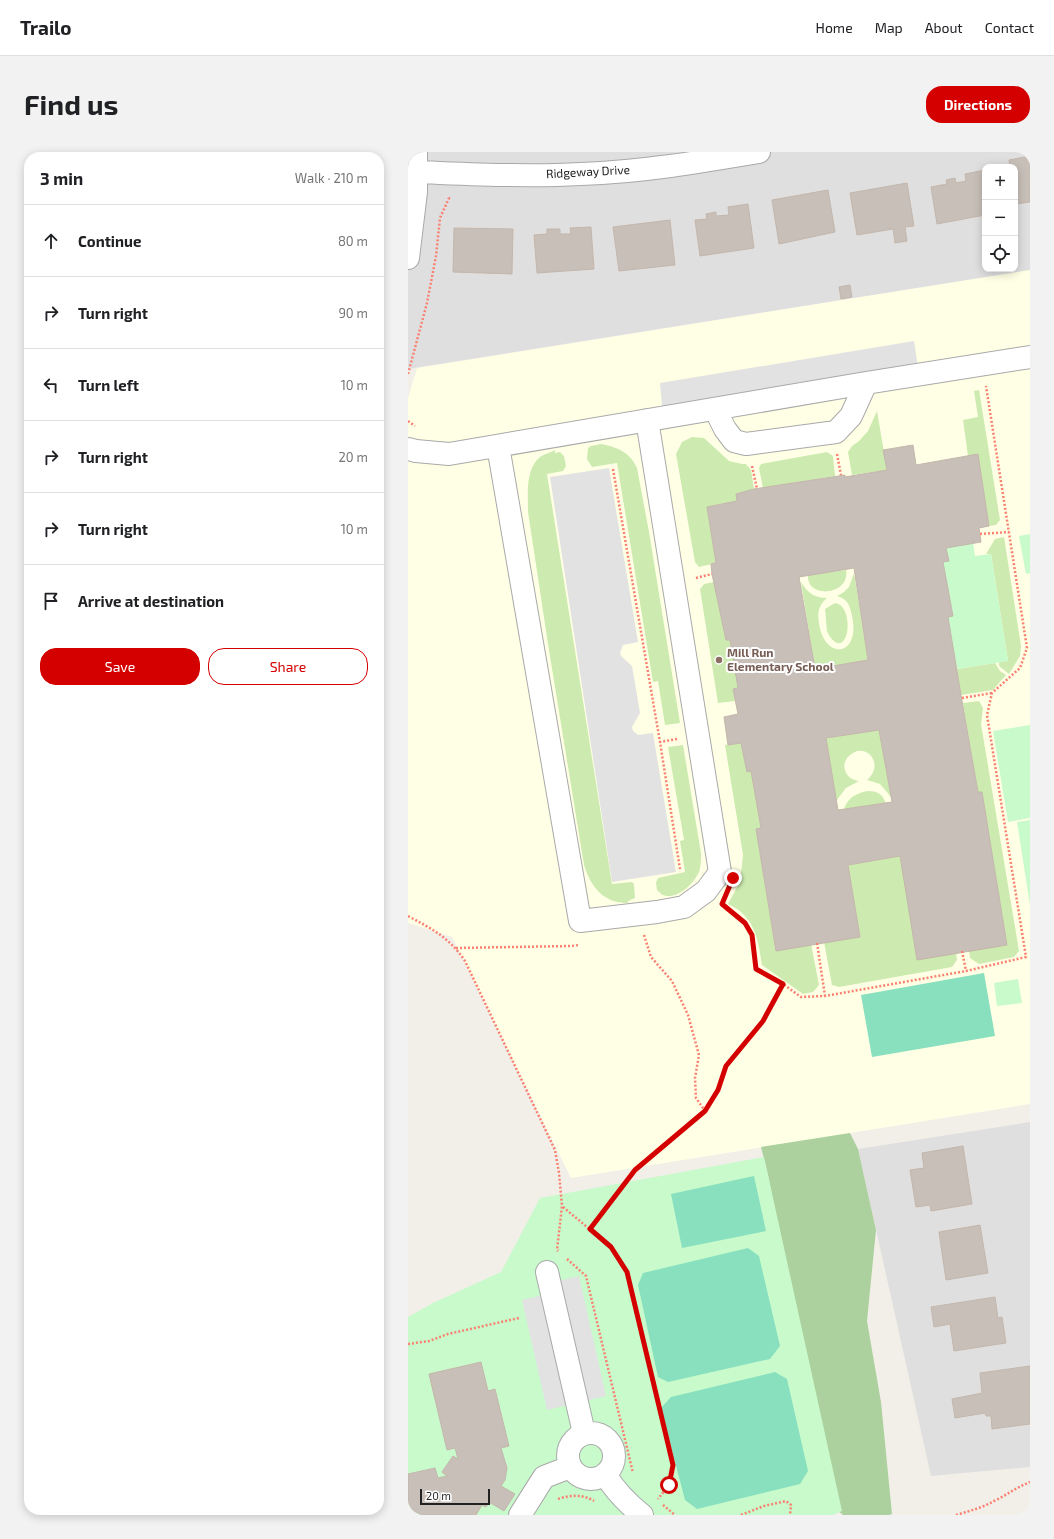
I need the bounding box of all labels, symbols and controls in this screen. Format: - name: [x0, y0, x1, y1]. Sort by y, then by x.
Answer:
- text: Trailo: [20, 16, 72, 39]
- text: Home: [816, 19, 853, 36]
- text: Map: [875, 19, 903, 36]
- text: About: [925, 19, 963, 36]
- text: Contact: [985, 19, 1034, 36]
- button: Directions: [926, 86, 1030, 123]
- text: Find us: [24, 87, 118, 121]
- street label: Ridgeway Drive: [546, 162, 630, 180]
- map controls: [982, 164, 1018, 272]
- button: +: [982, 164, 1018, 200]
- text: 3 min: [40, 168, 83, 188]
- text: Walk · 210 m: [295, 170, 368, 186]
- button: −: [982, 200, 1018, 236]
- icon: ahead: [40, 230, 62, 252]
- text: Continue: [78, 232, 141, 250]
- text: 80 m: [338, 233, 368, 249]
- button: locate: [982, 236, 1018, 272]
- icon: right: [40, 302, 62, 324]
- text: Turn right: [78, 304, 148, 322]
- text: 90 m: [338, 305, 368, 321]
- icon: left: [40, 374, 62, 396]
- text: Turn left: [78, 376, 139, 394]
- text: 10 m: [341, 377, 368, 393]
- icon: right: [40, 446, 62, 468]
- text: Turn right: [78, 448, 148, 466]
- text: 20 m: [339, 449, 368, 465]
- icon: right: [40, 518, 62, 540]
- text: Turn right: [78, 520, 148, 538]
- text: 10 m: [341, 521, 368, 537]
- icon: arrive: [40, 590, 62, 612]
- text: Arrive at destination: [78, 592, 224, 610]
- place label: Mill Run Elementary School: [727, 645, 834, 674]
- button: Save: [40, 648, 200, 685]
- button: Share: [208, 648, 368, 685]
- marker: Mill Run Elementary School: [714, 655, 724, 665]
- route end: [724, 869, 742, 887]
- route start: [660, 1476, 678, 1494]
- scale bar: [420, 1487, 490, 1506]
- text: 20 m: [426, 1489, 451, 1502]

